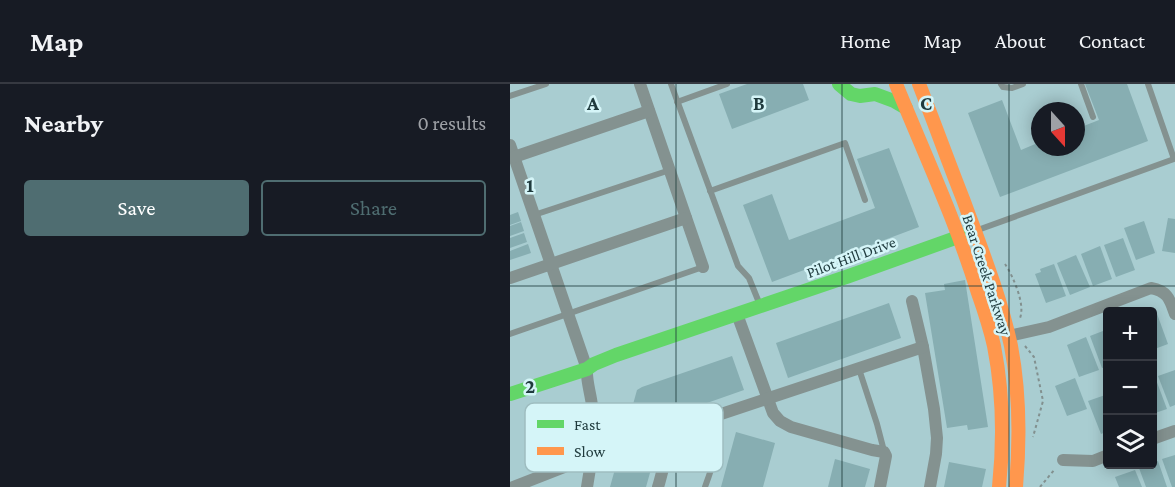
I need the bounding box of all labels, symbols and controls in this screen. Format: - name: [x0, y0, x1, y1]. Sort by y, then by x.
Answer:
- text: Map: [30, 26, 83, 57]
- text: Home: [840, 29, 890, 53]
- text: Map: [923, 29, 962, 53]
- text: About: [995, 29, 1046, 53]
- text: Contact: [1079, 29, 1145, 53]
- text: A: [586, 92, 600, 114]
- text: B: [753, 92, 765, 114]
- text: C: [920, 92, 932, 114]
- north arrow: [1031, 102, 1085, 156]
- text: Nearby: [24, 109, 103, 138]
- text: 0 results: [417, 112, 486, 134]
- text: 1: [526, 174, 534, 196]
- button: Save: [24, 180, 249, 236]
- button: Share: [261, 180, 486, 236]
- street label: Bear Creek Parkway: [959, 213, 1015, 338]
- street label: Pilot Hill Drive: [804, 233, 898, 281]
- map controls: [1103, 307, 1157, 469]
- button: +: [1103, 307, 1157, 361]
- button: −: [1103, 361, 1157, 415]
- text: 2: [525, 375, 535, 397]
- legend: [525, 403, 723, 472]
- button: layers: [1103, 415, 1157, 469]
- text: Fast: [574, 416, 601, 433]
- text: Slow: [574, 443, 606, 460]

